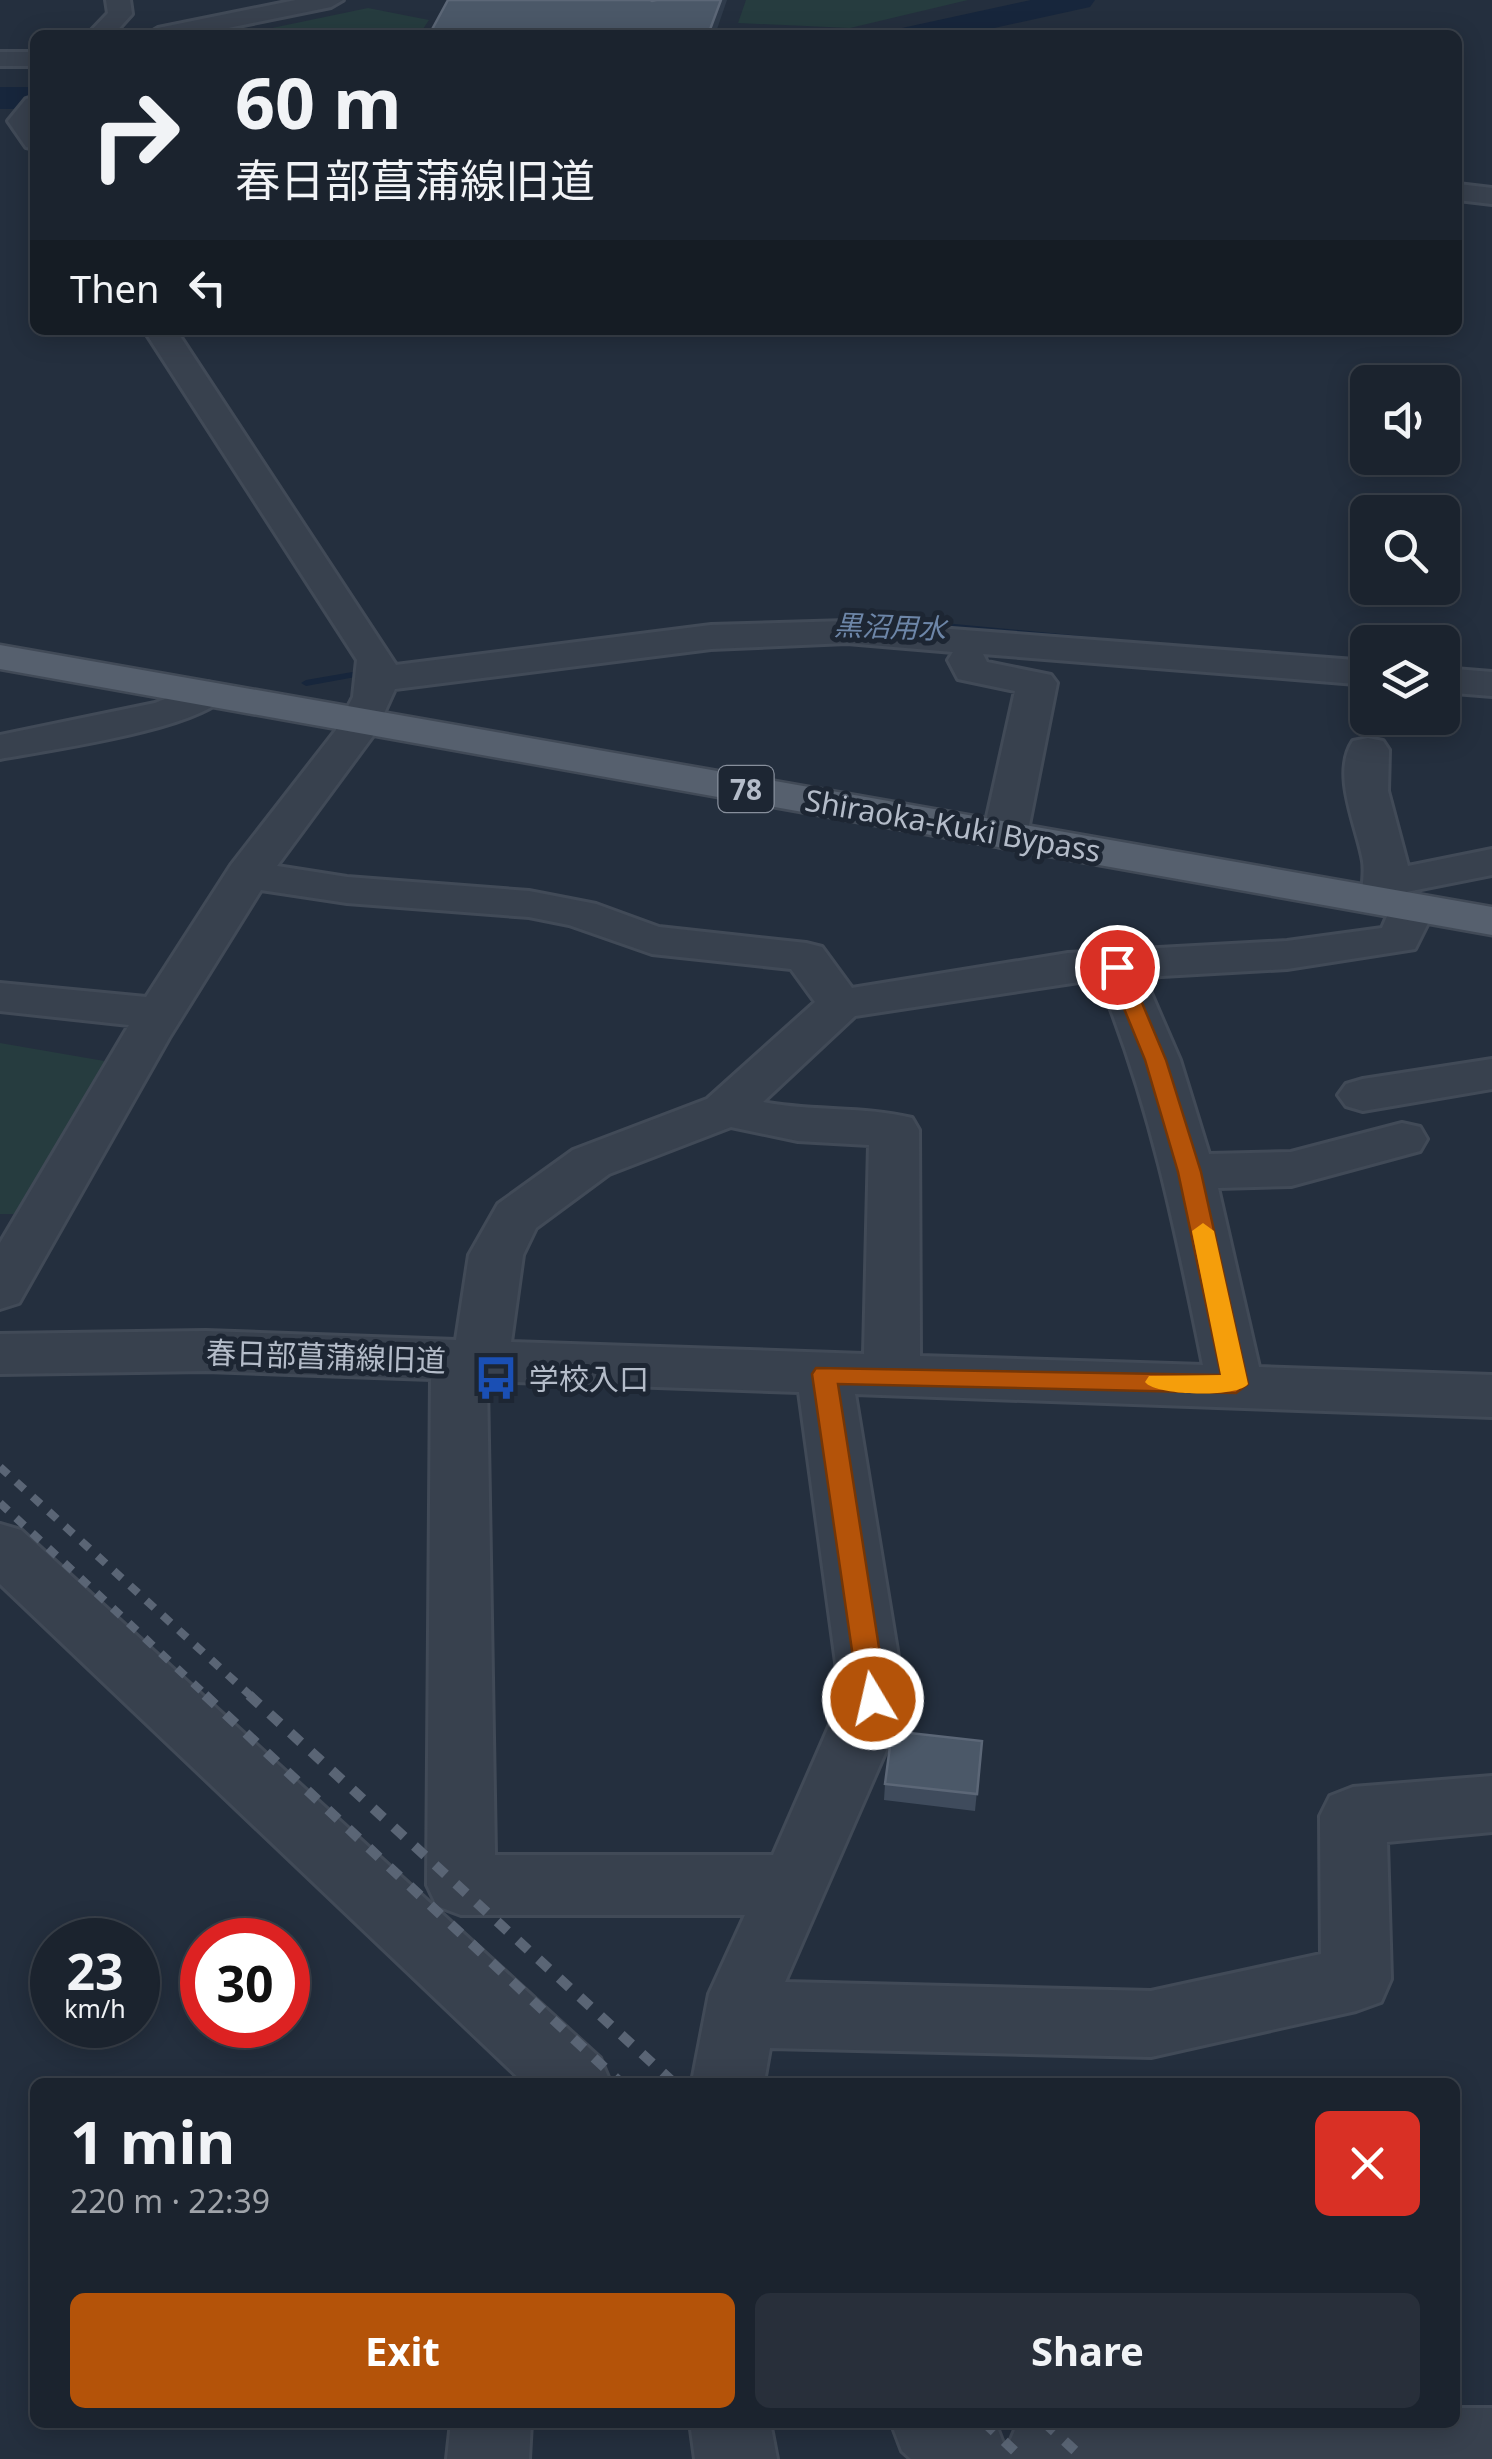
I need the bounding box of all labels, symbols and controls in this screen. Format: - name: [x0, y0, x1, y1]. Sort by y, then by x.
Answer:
- text: 60 m: [235, 54, 402, 150]
- icon: right: [70, 70, 200, 200]
- text: 春日部菖蒲線旧道: [235, 149, 595, 210]
- icon: left: [180, 260, 235, 315]
- text: Then: [70, 262, 160, 314]
- map controls: [1350, 365, 1460, 735]
- button: sound: [1350, 365, 1460, 475]
- button: search: [1350, 495, 1460, 605]
- water label: 黒沼用水: [833, 605, 950, 647]
- button: layers: [1350, 625, 1460, 735]
- road number: 78: [718, 766, 774, 812]
- street label: Shiraoka-Kuki Bypass: [802, 779, 1104, 871]
- pin: [1075, 925, 1160, 1010]
- icon: arrive: [1090, 940, 1145, 995]
- street label: 春日部菖蒲線旧道: [205, 1331, 447, 1381]
- bus stop icon: 学校入口: [472, 1354, 520, 1402]
- place label: 学校入口: [529, 1358, 649, 1399]
- position arrow: [821, 1647, 925, 1751]
- speed limit sign: 30: [180, 1918, 310, 2048]
- text: 23: [66, 1937, 124, 2005]
- text: km/h: [64, 1991, 126, 2025]
- text: 1 min: [70, 2100, 235, 2182]
- button: close: [1315, 2111, 1420, 2216]
- text: 220 m · 22:39: [70, 2179, 270, 2222]
- button: Exit: [70, 2293, 735, 2408]
- button: Share: [755, 2293, 1420, 2408]

